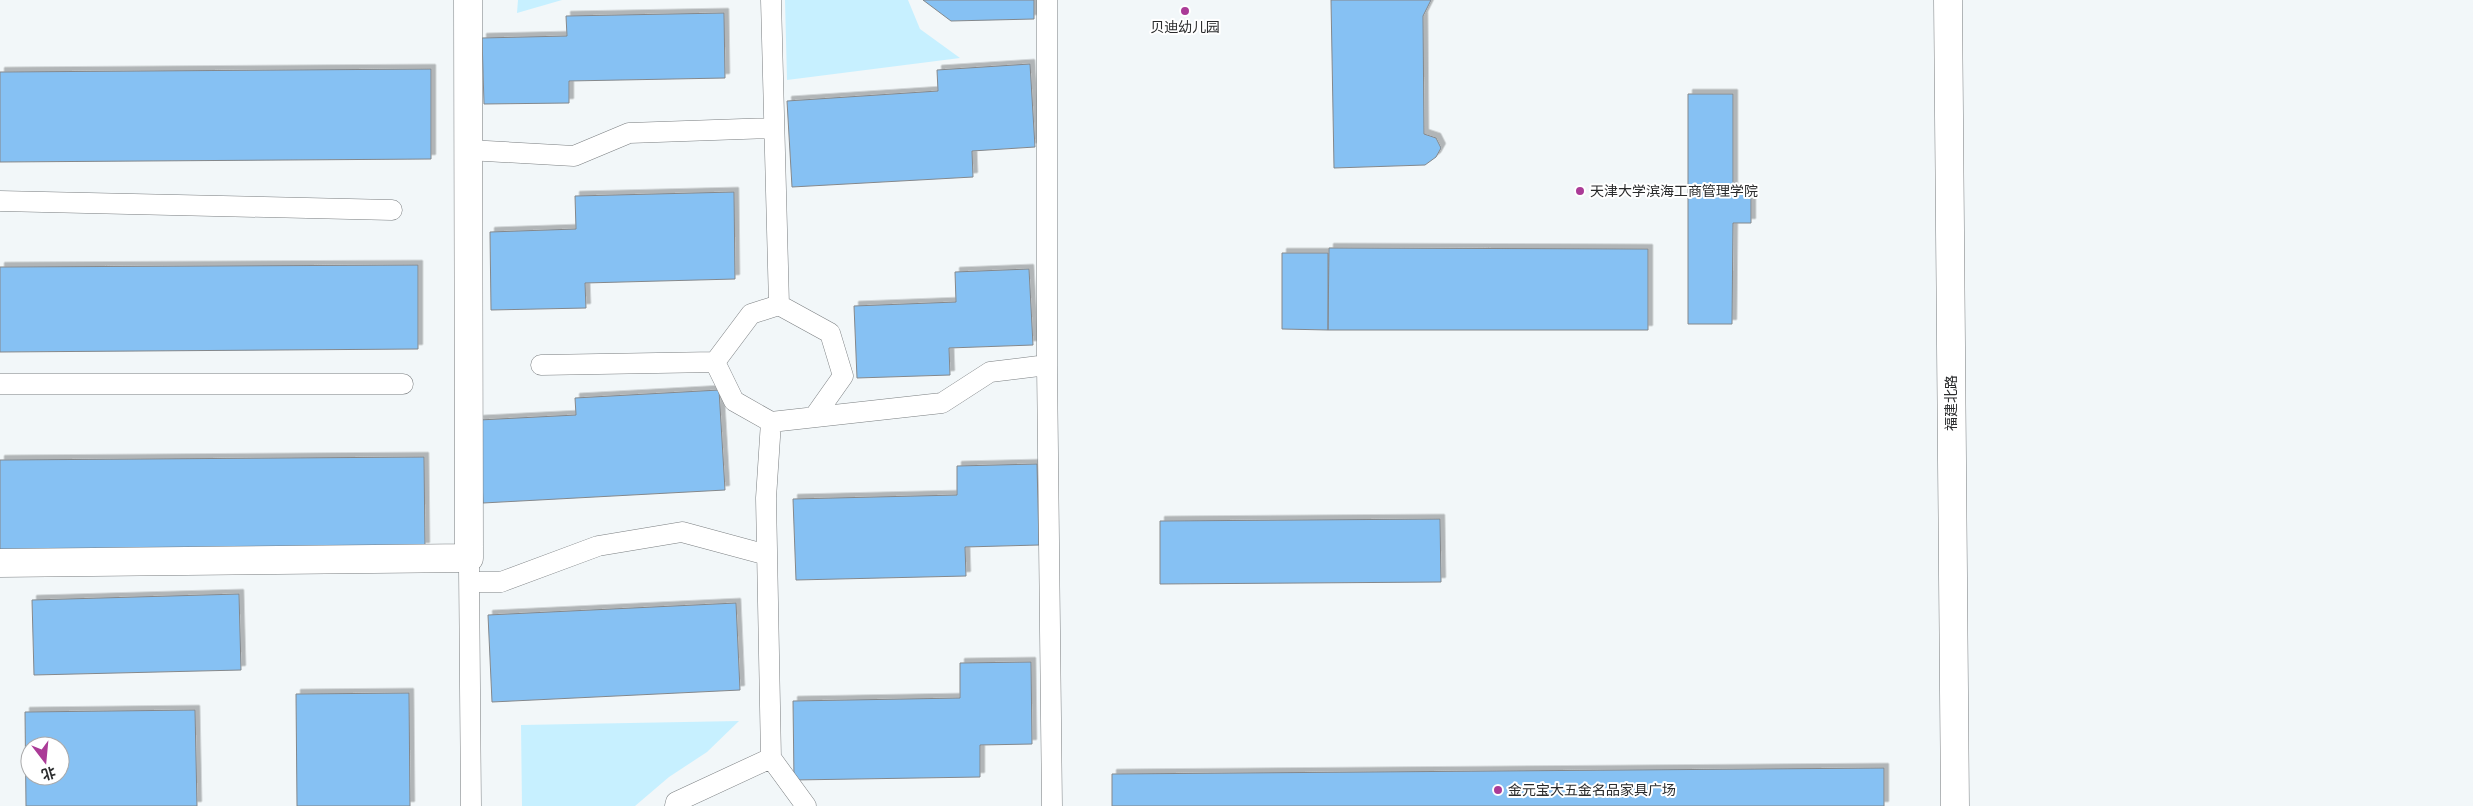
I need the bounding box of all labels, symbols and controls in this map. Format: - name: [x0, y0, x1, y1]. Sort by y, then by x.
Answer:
- marker: 贝迪幼儿园: [1179, 5, 1191, 17]
- place label: 贝迪幼儿园: [1150, 20, 1220, 35]
- place label: 天津大学滨海工商管理学院: [1590, 184, 1758, 199]
- marker: 天津大学滨海工商管理学院: [1574, 185, 1586, 197]
- street label: 福建北路: [1943, 375, 1959, 431]
- north arrow: [20, 736, 70, 786]
- text: 北: [40, 764, 57, 782]
- place label: 金元宝大五金名品家具广场: [1508, 782, 1676, 798]
- marker: 金元宝大五金名品家具广场: [1492, 784, 1504, 796]

